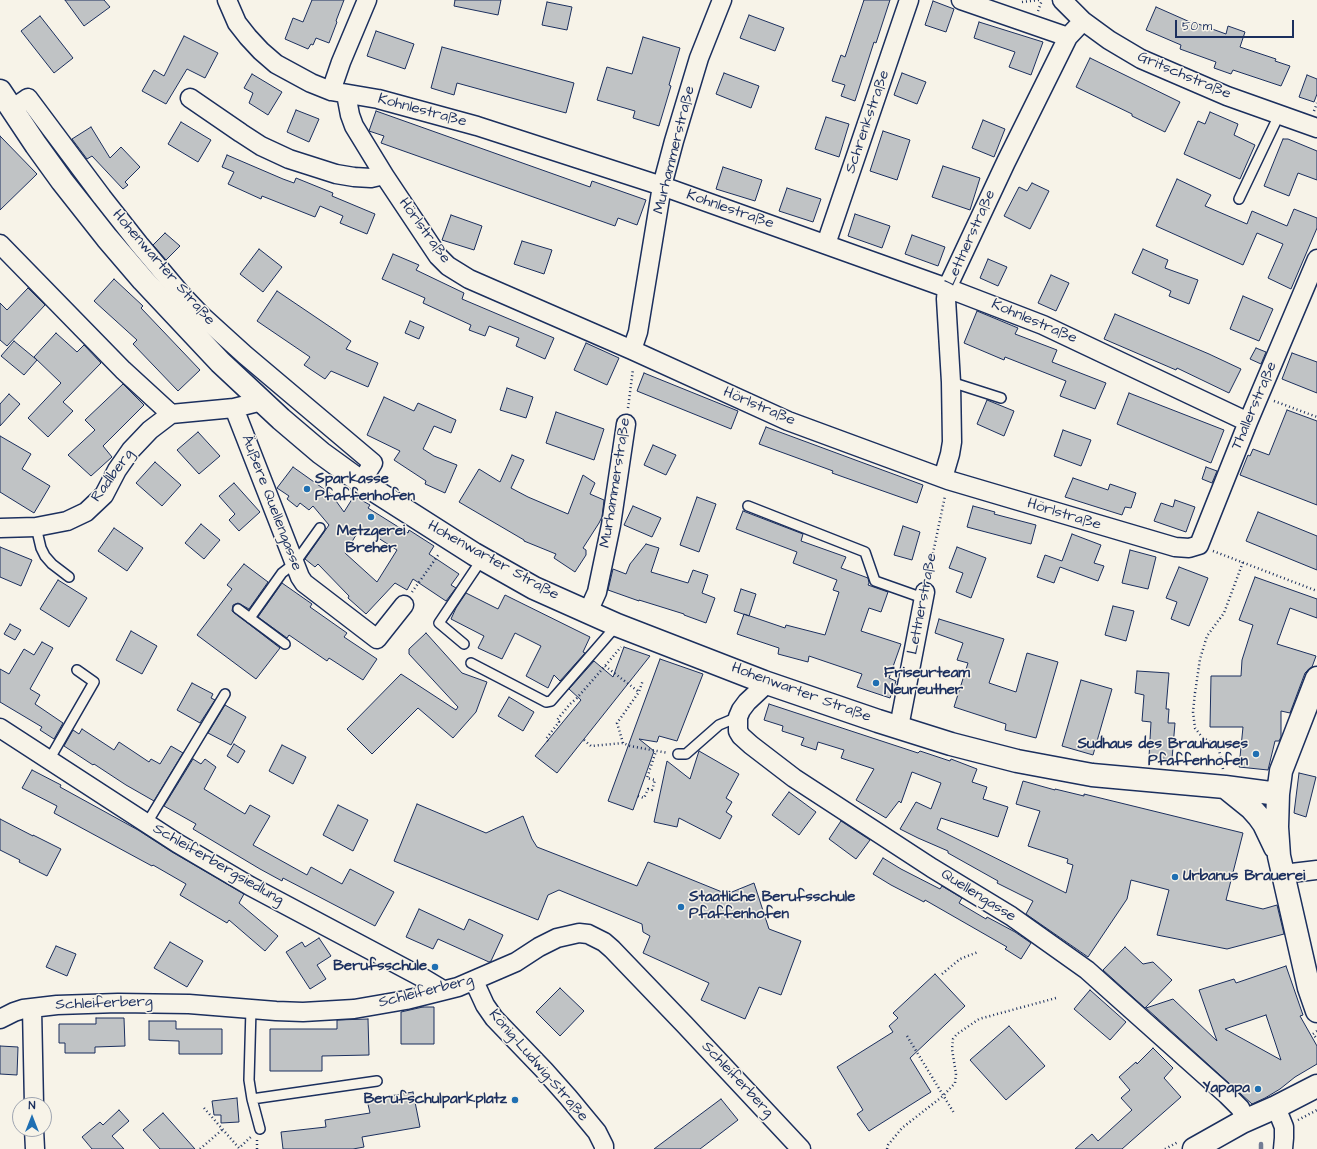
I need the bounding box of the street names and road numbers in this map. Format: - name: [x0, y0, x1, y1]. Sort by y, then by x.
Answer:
- street label: Gritschstraße: [1135, 48, 1233, 104]
- street label: Schrenkstraße: [842, 68, 894, 176]
- street label: Murhammerstraße: [650, 84, 700, 216]
- street label: Kohnlestraße: [376, 91, 468, 131]
- street label: Kohnlestraße: [684, 187, 776, 233]
- street label: Lettnerstraße: [942, 187, 1000, 289]
- street label: Hörlstraße: [394, 195, 454, 267]
- street label: Hohenwarter Straße: [108, 206, 218, 330]
- street label: Kohnlestraße: [989, 296, 1079, 348]
- street label: Thallerstraße: [1228, 359, 1282, 453]
- street label: Hörlstraße: [720, 384, 798, 430]
- street label: Murhammerstraße: [597, 417, 635, 549]
- street label: Äußere Quellengasse: [237, 433, 305, 573]
- street label: Radlberg: [88, 446, 138, 506]
- street label: Hörlstraße: [1025, 495, 1103, 535]
- street label: Hohenwarter Straße: [424, 517, 562, 605]
- street label: Lettnerstraße: [904, 552, 942, 656]
- street label: Hohenwarter Straße: [729, 659, 873, 727]
- street label: Schleiferbergsiedlung: [149, 820, 287, 910]
- street label: Quellengasse: [937, 866, 1019, 926]
- street label: Schleiferberg: [377, 972, 475, 1012]
- street label: Schleiferberg: [55, 993, 153, 1015]
- street label: König-Ludwig-Straße: [484, 1006, 592, 1126]
- street label: Schleiferberg: [697, 1038, 777, 1122]

